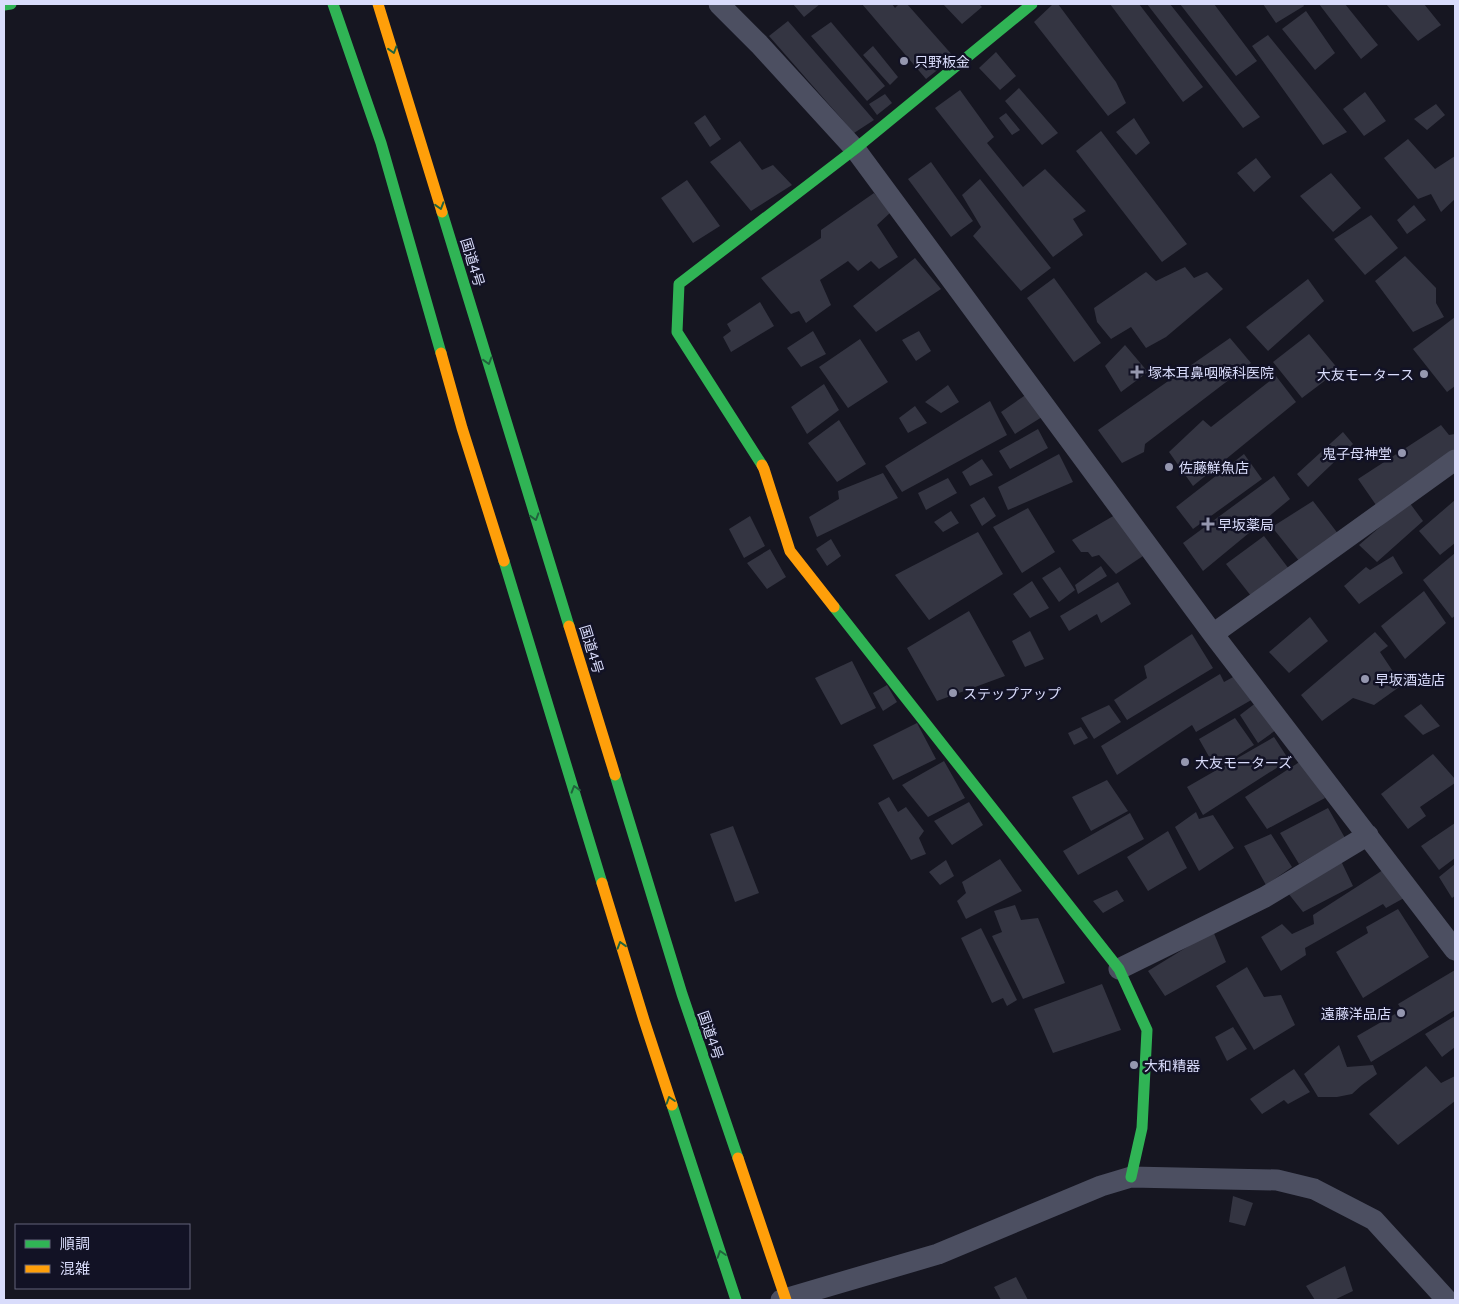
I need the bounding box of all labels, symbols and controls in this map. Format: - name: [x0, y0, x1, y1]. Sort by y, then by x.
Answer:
- one-way arrow: [387, 46, 397, 54]
- place label: 只野板金: [914, 53, 970, 70]
- marker: 只野板金: [898, 55, 910, 67]
- one-way arrow: [435, 201, 445, 209]
- street label: 国道4号: [458, 236, 488, 288]
- one-way arrow: [482, 356, 492, 365]
- place label: 塚本耳鼻咽喉科医院: [1148, 364, 1274, 381]
- marker: 塚本耳鼻咽喉科医院: [1130, 365, 1144, 379]
- place label: 大友モータース: [1317, 366, 1414, 383]
- marker: 大友モータース: [1418, 368, 1430, 380]
- place label: 鬼子母神堂: [1322, 445, 1392, 462]
- marker: 鬼子母神堂: [1396, 447, 1408, 459]
- place label: 佐藤鮮魚店: [1179, 459, 1249, 476]
- marker: 佐藤鮮魚店: [1163, 461, 1175, 473]
- one-way arrow: [530, 512, 540, 520]
- place label: 早坂薬局: [1218, 516, 1274, 533]
- marker: 早坂薬局: [1202, 518, 1214, 530]
- street label: 国道4号: [577, 623, 607, 675]
- place label: 早坂酒造店: [1375, 671, 1445, 688]
- marker: 早坂酒造店: [1359, 673, 1371, 685]
- place label: ステップアップ: [963, 685, 1061, 702]
- marker: ステップアップ: [947, 687, 959, 699]
- place label: 大友モーターズ: [1195, 754, 1292, 771]
- marker: 大友モーターズ: [1179, 756, 1191, 768]
- one-way arrow: [570, 785, 580, 794]
- one-way arrow: [617, 941, 627, 949]
- place label: 遠藤洋品店: [1321, 1005, 1391, 1022]
- marker: 遠藤洋品店: [1395, 1007, 1407, 1019]
- street label: 国道4号: [695, 1009, 727, 1061]
- place label: 大和精器: [1144, 1057, 1200, 1074]
- marker: 大和精器: [1128, 1059, 1140, 1071]
- one-way arrow: [666, 1096, 676, 1104]
- legend: [15, 1224, 190, 1289]
- text: 順調: [60, 1234, 90, 1252]
- one-way arrow: [716, 1250, 726, 1259]
- text: 混雑: [60, 1259, 90, 1277]

